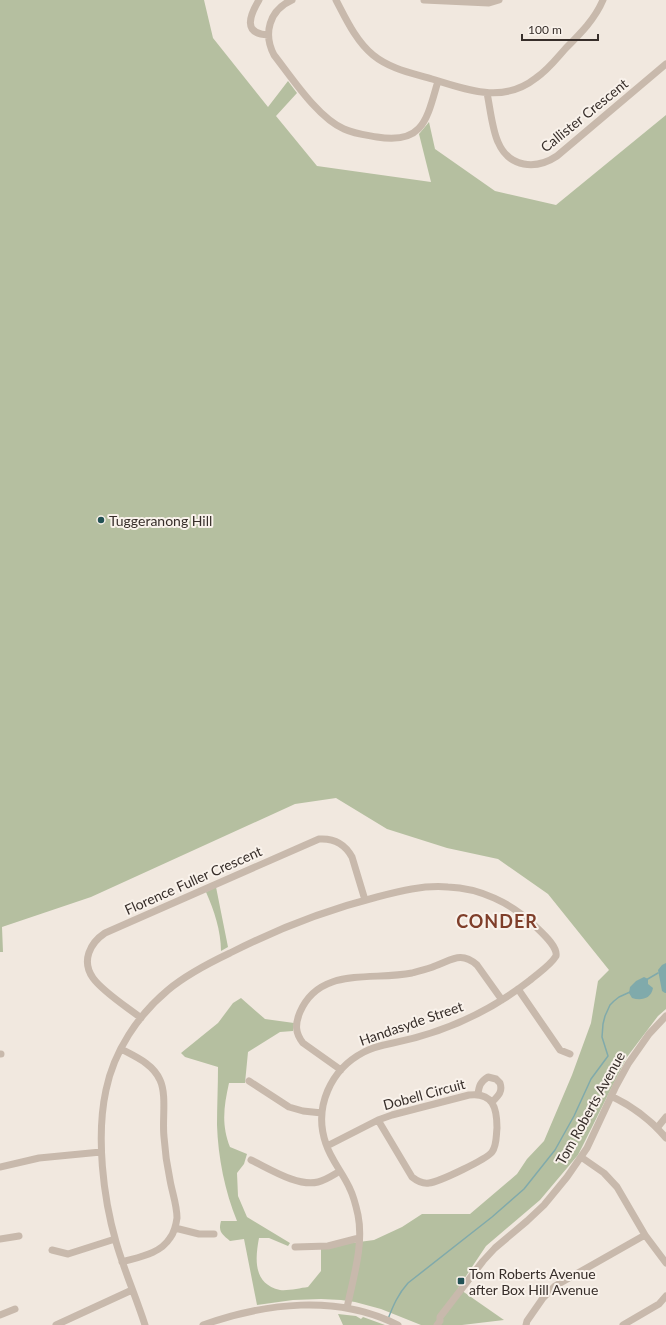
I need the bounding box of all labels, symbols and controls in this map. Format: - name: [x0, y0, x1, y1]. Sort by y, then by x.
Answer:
- scale bar: [522, 16, 598, 42]
- text: 100 m: [528, 22, 562, 37]
- street label: Callister Crescent: [537, 75, 631, 155]
- place label: Tuggeranong Hill: [109, 512, 212, 529]
- marker: Tuggeranong Hill: [96, 515, 106, 525]
- street label: Florence Fuller Crescent: [122, 842, 264, 918]
- district label: CONDER: [456, 910, 538, 932]
- street label: Handasyde Street: [357, 997, 465, 1049]
- street label: Tom Roberts Avenue: [552, 1048, 628, 1168]
- street label: Dobell Circuit: [381, 1075, 467, 1113]
- place label: Tom Roberts Avenue after Box Hill Avenue: [469, 1265, 598, 1298]
- marker: Tom Roberts Avenue after Box Hill Avenue: [456, 1276, 466, 1286]

